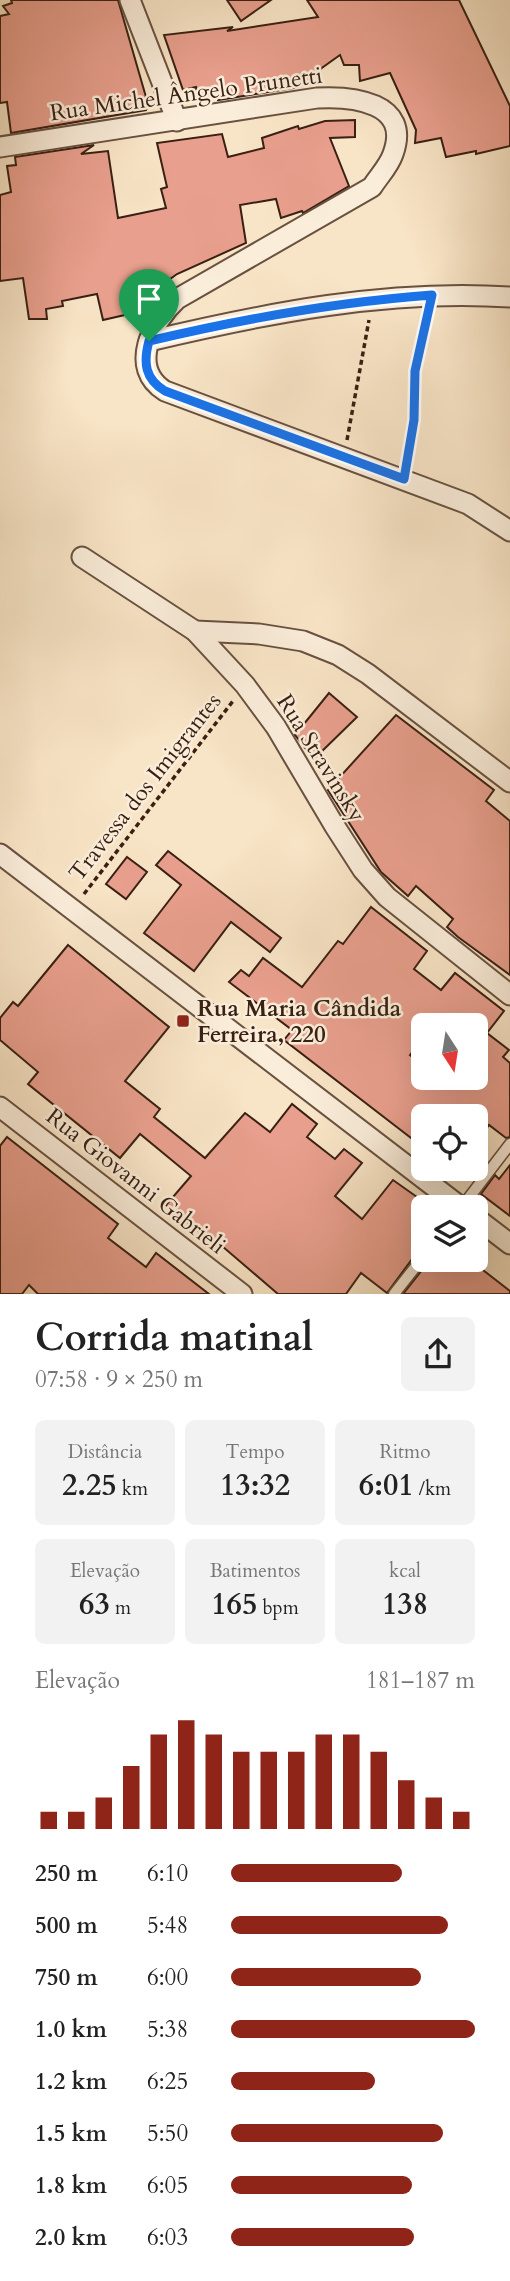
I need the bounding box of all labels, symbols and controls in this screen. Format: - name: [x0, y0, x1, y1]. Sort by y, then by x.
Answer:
- street label: Rua Michel Ângelo Prunetti: [48, 59, 324, 128]
- pin: [119, 269, 179, 341]
- icon: arrive: [130, 280, 168, 318]
- street label: Travessa dos Imigrantes: [62, 687, 228, 887]
- street label: Rua Stravinsky: [269, 688, 373, 828]
- place label: Rua Maria Cândida Ferreira, 220: [197, 993, 402, 1050]
- marker: Rua Maria Cândida Ferreira, 220: [175, 1013, 191, 1029]
- north arrow: [411, 1013, 488, 1090]
- map controls: [411, 1013, 488, 1272]
- street label: Rua Giovanni Gabrieli: [40, 1101, 232, 1261]
- button: locate: [411, 1104, 488, 1181]
- button: layers: [411, 1195, 488, 1272]
- text: Corrida matinal: [35, 1312, 313, 1364]
- button: share: [401, 1317, 475, 1391]
- text: 07:58 · 9 × 250 m: [35, 1364, 203, 1395]
- text: Distância: [68, 1439, 142, 1465]
- text: Tempo: [225, 1439, 285, 1465]
- text: Ritmo: [380, 1439, 430, 1465]
- text: 2.25: [62, 1465, 117, 1506]
- text: 13:32: [220, 1465, 290, 1506]
- text: 6:01: [359, 1465, 414, 1506]
- text: km: [117, 1476, 148, 1502]
- text: /km: [414, 1476, 451, 1502]
- text: Elevação: [70, 1558, 140, 1584]
- text: Batimentos: [210, 1558, 300, 1584]
- text: kcal: [389, 1558, 421, 1584]
- text: 63: [79, 1584, 110, 1625]
- text: 165: [211, 1584, 257, 1625]
- text: 138: [382, 1584, 428, 1625]
- text: m: [110, 1595, 131, 1621]
- text: bpm: [257, 1595, 299, 1621]
- text: Elevação: [35, 1665, 120, 1696]
- text: 181–187 m: [366, 1665, 475, 1696]
- text: 250 m: [35, 1858, 98, 1889]
- text: 6:10: [147, 1858, 188, 1889]
- text: 500 m: [35, 1910, 98, 1941]
- text: 5:48: [147, 1910, 188, 1941]
- text: 750 m: [35, 1962, 98, 1993]
- text: 6:00: [147, 1962, 188, 1993]
- text: 1.0 km: [35, 2014, 107, 2045]
- text: 5:38: [147, 2014, 188, 2045]
- text: 1.2 km: [35, 2066, 107, 2097]
- text: 6:25: [147, 2066, 188, 2097]
- text: 1.5 km: [35, 2118, 107, 2149]
- text: 5:50: [147, 2118, 188, 2149]
- text: 1.8 km: [35, 2170, 107, 2201]
- text: 6:05: [147, 2170, 188, 2201]
- text: 2.0 km: [35, 2222, 107, 2253]
- text: 6:03: [147, 2222, 188, 2253]

